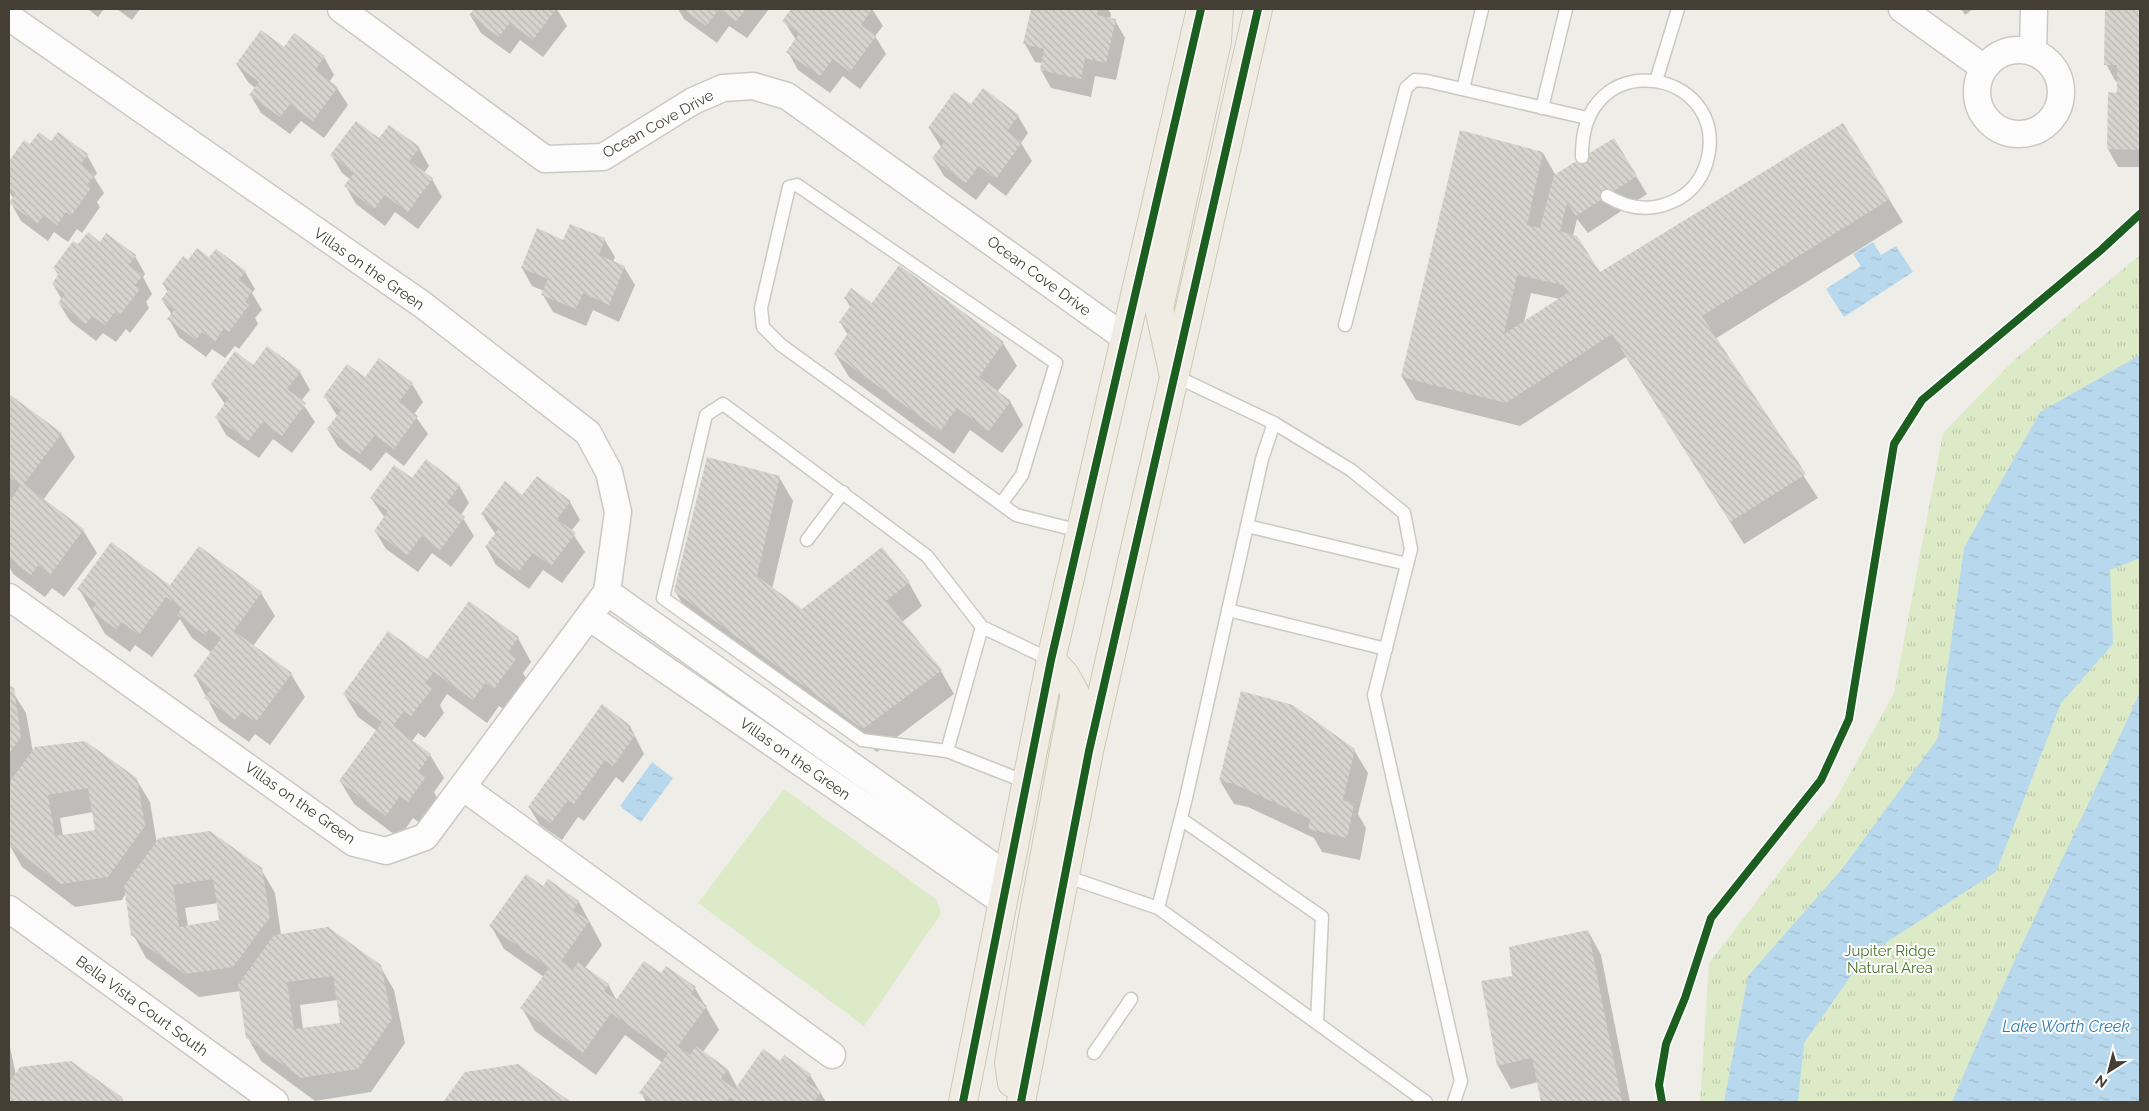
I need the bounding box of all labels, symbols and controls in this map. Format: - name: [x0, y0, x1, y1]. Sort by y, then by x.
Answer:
- street label: Ocean Cove Drive: [599, 86, 717, 162]
- street label: Villas on the Green: [310, 224, 428, 314]
- street label: Ocean Cove Drive: [984, 232, 1095, 320]
- street label: Villas on the Green: [736, 714, 854, 804]
- street label: Villas on the Green: [241, 758, 359, 848]
- park label: Jupiter Ridge Natural Area: [1844, 942, 1936, 977]
- street label: Bella Vista Court South: [72, 952, 212, 1060]
- water label: Lake Worth Creek: [2002, 1017, 2130, 1036]
- north arrow: [2084, 1046, 2134, 1096]
- text: N: [2092, 1072, 2110, 1091]

